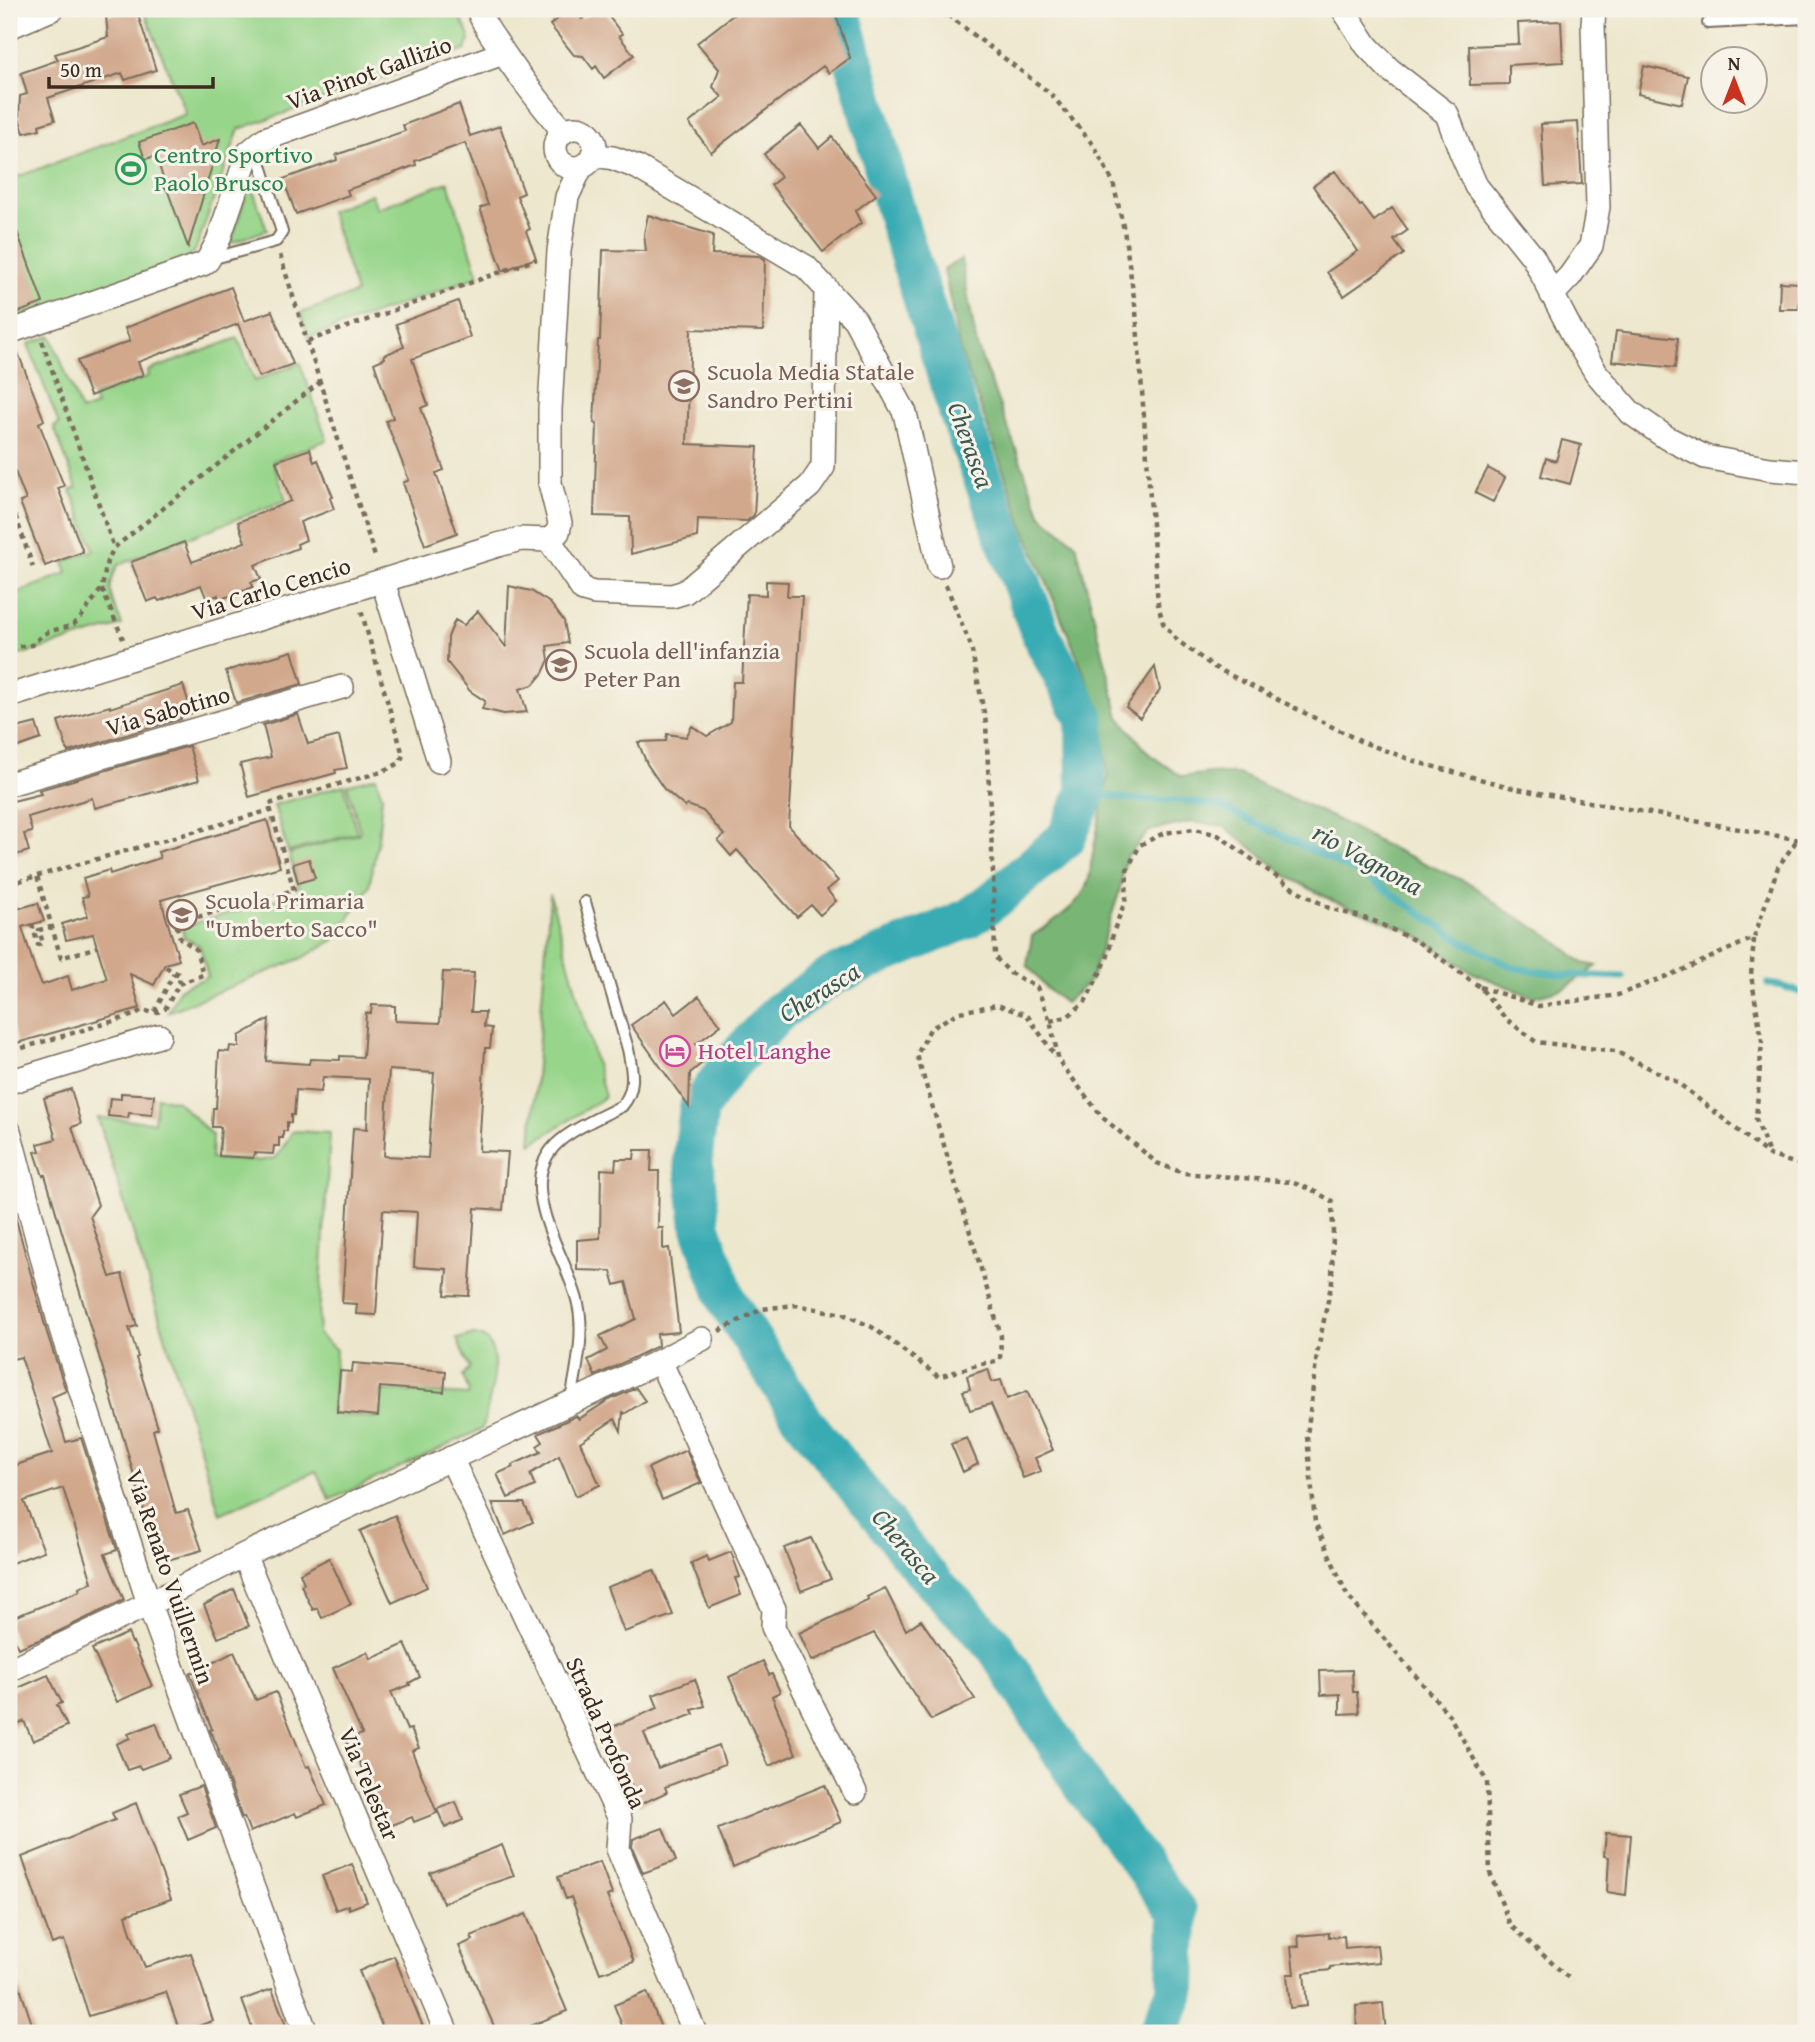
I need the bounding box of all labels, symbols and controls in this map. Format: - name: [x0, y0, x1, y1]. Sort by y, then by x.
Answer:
- street label: Via Pinot Gallizio: [281, 26, 456, 119]
- scale bar: [49, 46, 214, 90]
- north arrow: [1700, 46, 1770, 116]
- text: N: [1728, 49, 1741, 77]
- text: 50 m: [60, 54, 102, 85]
- place label: Centro Sportivo Paolo Brusco: [154, 137, 313, 200]
- sports icon: Centro Sportivo Paolo Brusco: [114, 152, 148, 186]
- place label: Scuola Media Statale Sandro Pertini: [707, 354, 914, 417]
- school or university icon: Scuola Media Statale Sandro Pertini: [667, 369, 701, 403]
- water label: Cherasca: [938, 396, 1005, 493]
- street label: Via Carlo Cencio: [187, 548, 355, 629]
- place label: Scuola dell'infanzia Peter Pan: [584, 633, 781, 696]
- school or university icon: Scuola dell'infanzia Peter Pan: [544, 648, 578, 682]
- street label: Via Sabotino: [102, 676, 234, 745]
- water label: rio Vagnona: [1306, 812, 1430, 905]
- place label: Scuola Primaria "Umberto Sacco": [205, 883, 378, 946]
- school or university icon: Scuola Primaria "Umberto Sacco": [165, 898, 199, 932]
- water label: Cherasca: [771, 951, 867, 1032]
- place label: Hotel Langhe: [698, 1033, 831, 1068]
- hotel icon: Hotel Langhe: [658, 1034, 692, 1068]
- street label: Via Renato Vuillermin: [117, 1465, 224, 1689]
- water label: Cherasca: [863, 1499, 950, 1592]
- street label: Strada Profonda: [557, 1651, 656, 1815]
- street label: Via Telestar: [330, 1722, 409, 1846]

